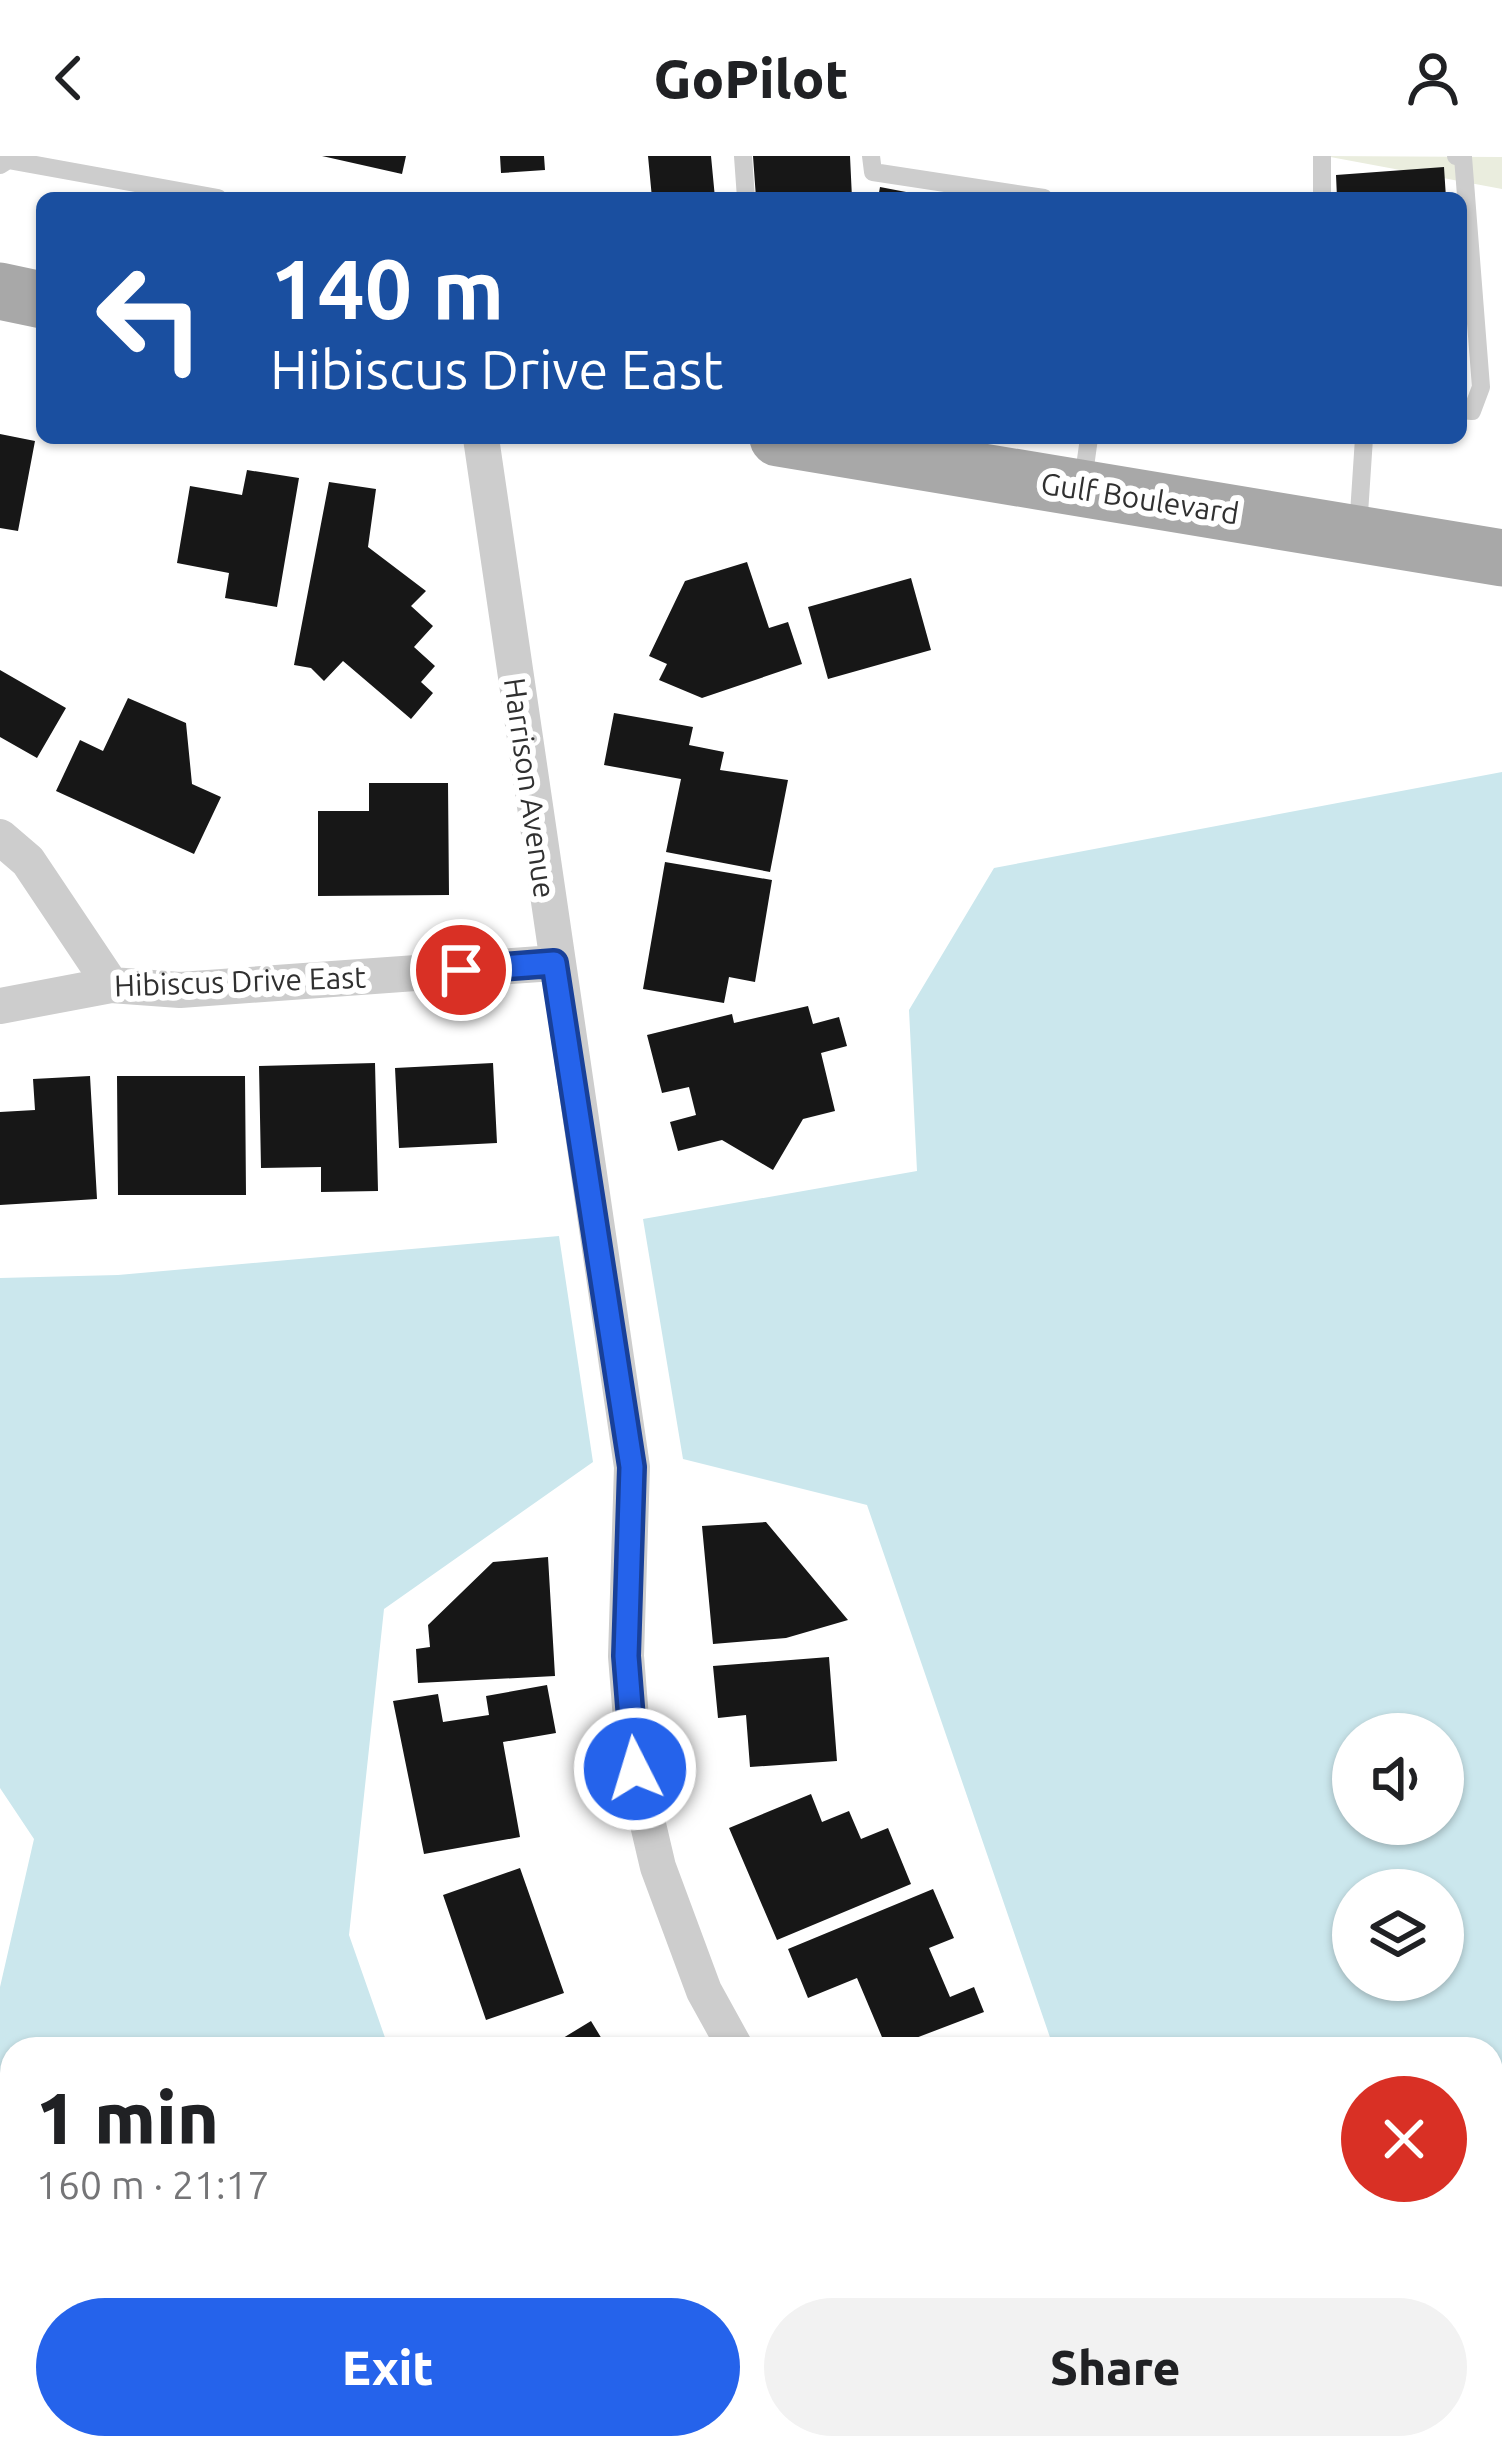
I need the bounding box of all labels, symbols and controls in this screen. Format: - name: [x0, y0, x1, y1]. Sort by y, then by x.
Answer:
- icon: back: [36, 45, 102, 111]
- icon: person: [1400, 45, 1466, 111]
- text: GoPilot: [654, 48, 848, 108]
- icon: left: [72, 240, 228, 396]
- text: 140 m: [270, 241, 504, 335]
- text: Hibiscus Drive East: [270, 339, 723, 399]
- street label: Gulf Boulevard: [1038, 466, 1242, 530]
- street label: Harrison Avenue: [498, 676, 562, 900]
- pin: [410, 919, 512, 1021]
- icon: arrive: [428, 937, 494, 1003]
- street label: Hibiscus Drive East: [114, 960, 367, 1002]
- position arrow: [572, 1706, 698, 1832]
- map controls: [1332, 1713, 1464, 2001]
- button: sound: [1332, 1713, 1464, 1845]
- button: layers: [1332, 1869, 1464, 2001]
- button: close: [1341, 2076, 1467, 2202]
- text: 1 min: [36, 2077, 219, 2158]
- text: 160 m · 21:17: [36, 2163, 270, 2206]
- button: Exit: [36, 2298, 740, 2436]
- button: Share: [764, 2298, 1467, 2436]

